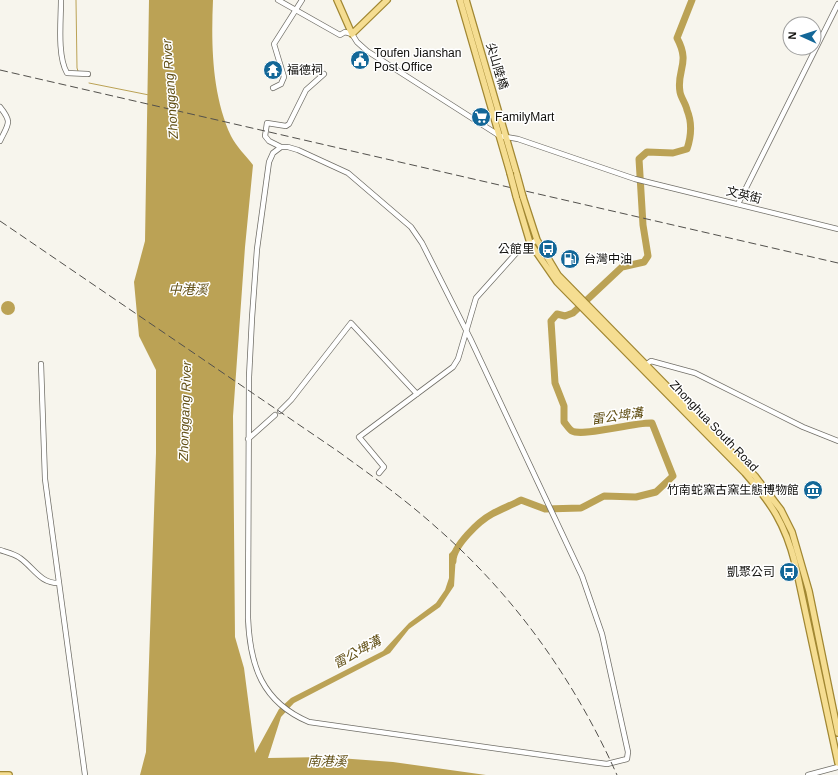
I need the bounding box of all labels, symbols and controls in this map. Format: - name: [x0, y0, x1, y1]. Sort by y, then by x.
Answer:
- north arrow: [782, 16, 822, 56]
- text: N: [786, 31, 798, 40]
- water label: Zhonggang River: [159, 38, 181, 140]
- street label: 尖山陸橋: [483, 41, 511, 91]
- place label: Toufen Jianshan Post Office: [374, 46, 461, 74]
- public building icon: Toufen Jianshan Post Office: [349, 49, 371, 71]
- temple icon: 福德祠: [262, 59, 284, 81]
- place label: 福德祠: [287, 63, 323, 77]
- supermarket icon: FamilyMart: [470, 106, 492, 128]
- place label: FamilyMart: [495, 110, 555, 124]
- street label: 文英街: [725, 184, 763, 206]
- bus stop icon: 公館里: [537, 238, 559, 260]
- place label: 公館里: [498, 242, 534, 256]
- fuel station icon: 台灣中油: [559, 248, 581, 270]
- place label: 台灣中油: [584, 252, 632, 266]
- water label: 中港溪: [168, 282, 209, 297]
- water label: Zhonggang River: [176, 360, 194, 462]
- street label: Zhonghua South Road: [667, 378, 761, 474]
- water label: 雷公埤溝: [590, 405, 646, 427]
- museum icon: 竹南蛇窯古窯生態博物館: [802, 479, 824, 501]
- place label: 竹南蛇窯古窯生態博物館: [667, 483, 799, 497]
- bus stop icon: 凱聚公司: [778, 561, 800, 583]
- place label: 凱聚公司: [727, 565, 775, 579]
- water label: 雷公埤溝: [331, 632, 385, 671]
- water label: 南港溪: [307, 753, 349, 769]

